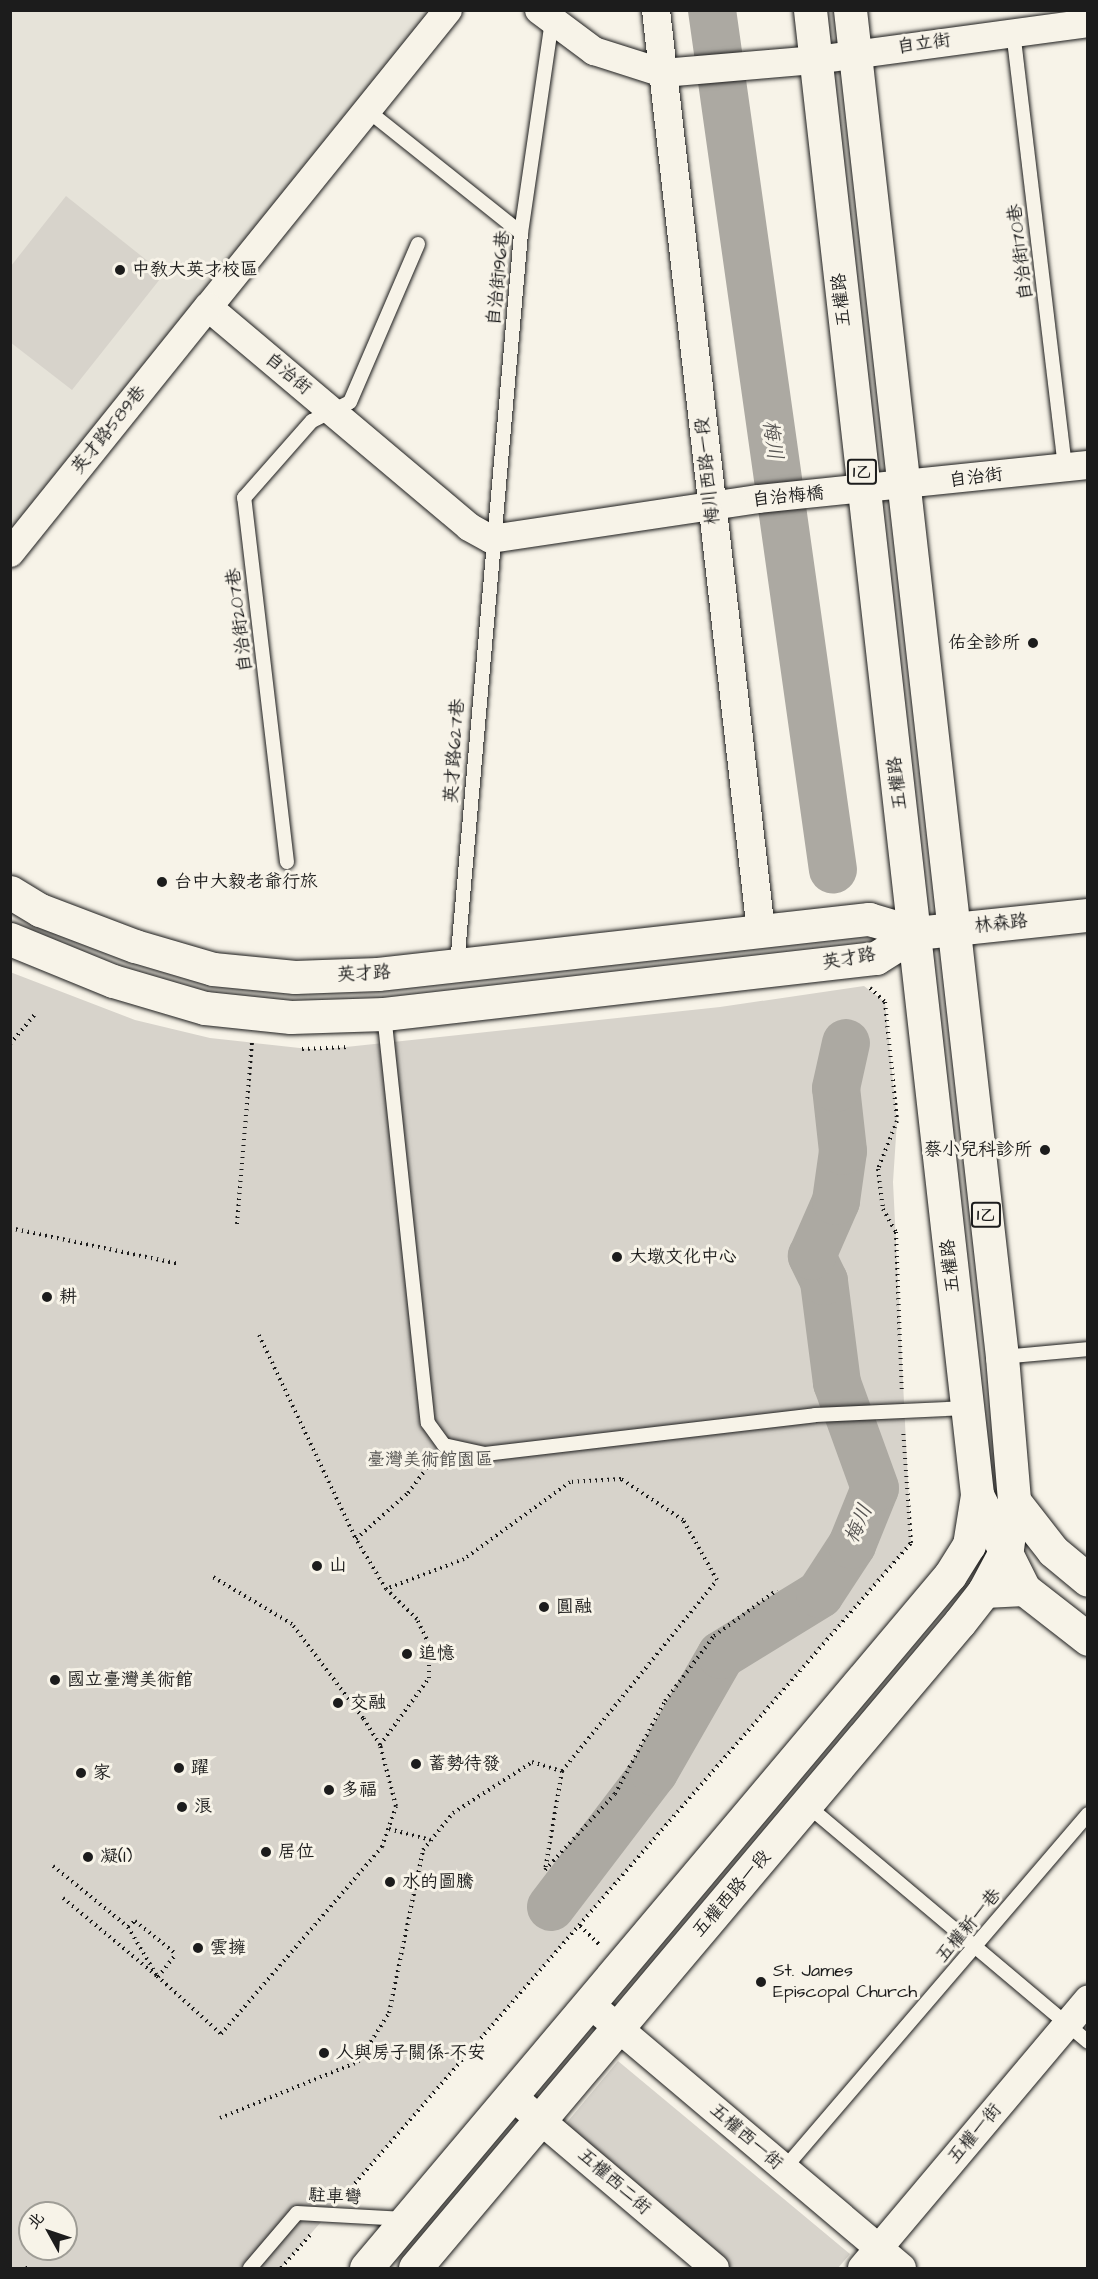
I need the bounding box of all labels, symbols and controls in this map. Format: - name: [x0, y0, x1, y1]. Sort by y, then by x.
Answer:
- street label: 自立街: [896, 30, 952, 58]
- street label: 自治街170巷: [1004, 203, 1038, 301]
- street label: 自治街196巷: [483, 229, 515, 327]
- place label: 中教大英才校區: [132, 259, 258, 281]
- marker: 中教大英才校區: [113, 263, 127, 277]
- street label: 五權路: [828, 272, 856, 328]
- street label: 自治街: [260, 348, 316, 400]
- street label: 英才路589巷: [67, 382, 151, 478]
- street label: 梅川西路一段: [692, 416, 724, 526]
- water label: 梅川: [757, 419, 787, 461]
- road number: 1乙: [846, 459, 878, 485]
- street label: 自治街: [948, 464, 1004, 492]
- street label: 自治梅橋: [751, 482, 825, 512]
- street label: 自治街207巷: [223, 567, 257, 673]
- place label: 佑全診所: [948, 632, 1020, 654]
- marker: 佑全診所: [1024, 634, 1042, 652]
- street label: 英才路627巷: [441, 698, 469, 804]
- street label: 五權路: [884, 755, 912, 811]
- place label: 台中大毅老爺行旅: [174, 871, 318, 893]
- marker: 台中大毅老爺行旅: [155, 875, 169, 889]
- street label: 林森路: [973, 910, 1029, 938]
- street label: 英才路: [821, 944, 877, 974]
- street label: 英才路: [336, 962, 392, 986]
- place label: 蔡小兒科診所: [924, 1139, 1032, 1161]
- marker: 蔡小兒科診所: [1036, 1141, 1054, 1159]
- road number: 1乙: [970, 1202, 1002, 1228]
- street label: 五權路: [937, 1238, 965, 1294]
- place label: 大墩文化中心: [629, 1246, 737, 1268]
- marker: 大墩文化中心: [610, 1250, 624, 1264]
- place label: 耕: [59, 1286, 77, 1308]
- marker: 耕: [40, 1290, 54, 1304]
- park label: 臺灣美術館園區: [367, 1449, 493, 1471]
- water label: 梅川: [840, 1501, 878, 1547]
- place label: 山: [329, 1555, 347, 1577]
- marker: 山: [310, 1559, 324, 1573]
- place label: 圓融: [556, 1596, 592, 1618]
- marker: 圓融: [537, 1600, 551, 1614]
- place label: 追憶: [419, 1643, 455, 1665]
- marker: 追憶: [400, 1647, 414, 1661]
- place label: 國立臺灣美術館: [67, 1669, 193, 1691]
- marker: 國立臺灣美術館: [48, 1673, 62, 1687]
- place label: 交融: [350, 1692, 386, 1714]
- marker: 交融: [331, 1696, 345, 1710]
- place label: 蓄勢待發: [428, 1753, 500, 1775]
- place label: 躍: [191, 1757, 209, 1779]
- marker: 蓄勢待發: [409, 1757, 423, 1771]
- marker: 躍: [172, 1761, 186, 1775]
- place label: 家: [93, 1762, 111, 1784]
- marker: 家: [74, 1766, 88, 1780]
- place label: 多福: [341, 1779, 377, 1801]
- marker: 多福: [322, 1783, 336, 1797]
- place label: 浪: [194, 1796, 212, 1818]
- marker: 浪: [175, 1800, 189, 1814]
- place label: 居位: [278, 1841, 314, 1863]
- marker: 居位: [259, 1845, 273, 1859]
- place label: 凝(I): [100, 1846, 132, 1868]
- street label: 五權西路一段: [688, 1846, 776, 1942]
- marker: 凝(I): [81, 1850, 95, 1864]
- place label: 水的圖騰: [402, 1871, 474, 1893]
- marker: 水的圖騰: [383, 1875, 397, 1889]
- street label: 五權新一巷: [932, 1885, 1006, 1967]
- place label: 雲擁: [210, 1937, 246, 1959]
- marker: 雲擁: [191, 1941, 205, 1955]
- place label: St. James Episcopal Church: [773, 1961, 917, 2004]
- marker: St. James Episcopal Church: [754, 1975, 768, 1989]
- place label: 人與房子關係-不安: [336, 2042, 486, 2064]
- marker: 人與房子關係-不安: [317, 2046, 331, 2060]
- street label: 五權西一街: [705, 2099, 787, 2175]
- street label: 五權一街: [944, 2099, 1006, 2169]
- street label: 五權西二街: [573, 2144, 655, 2220]
- street label: 駐車彎: [307, 2185, 363, 2209]
- north arrow: [18, 2201, 78, 2261]
- text: 北: [22, 2208, 49, 2234]

